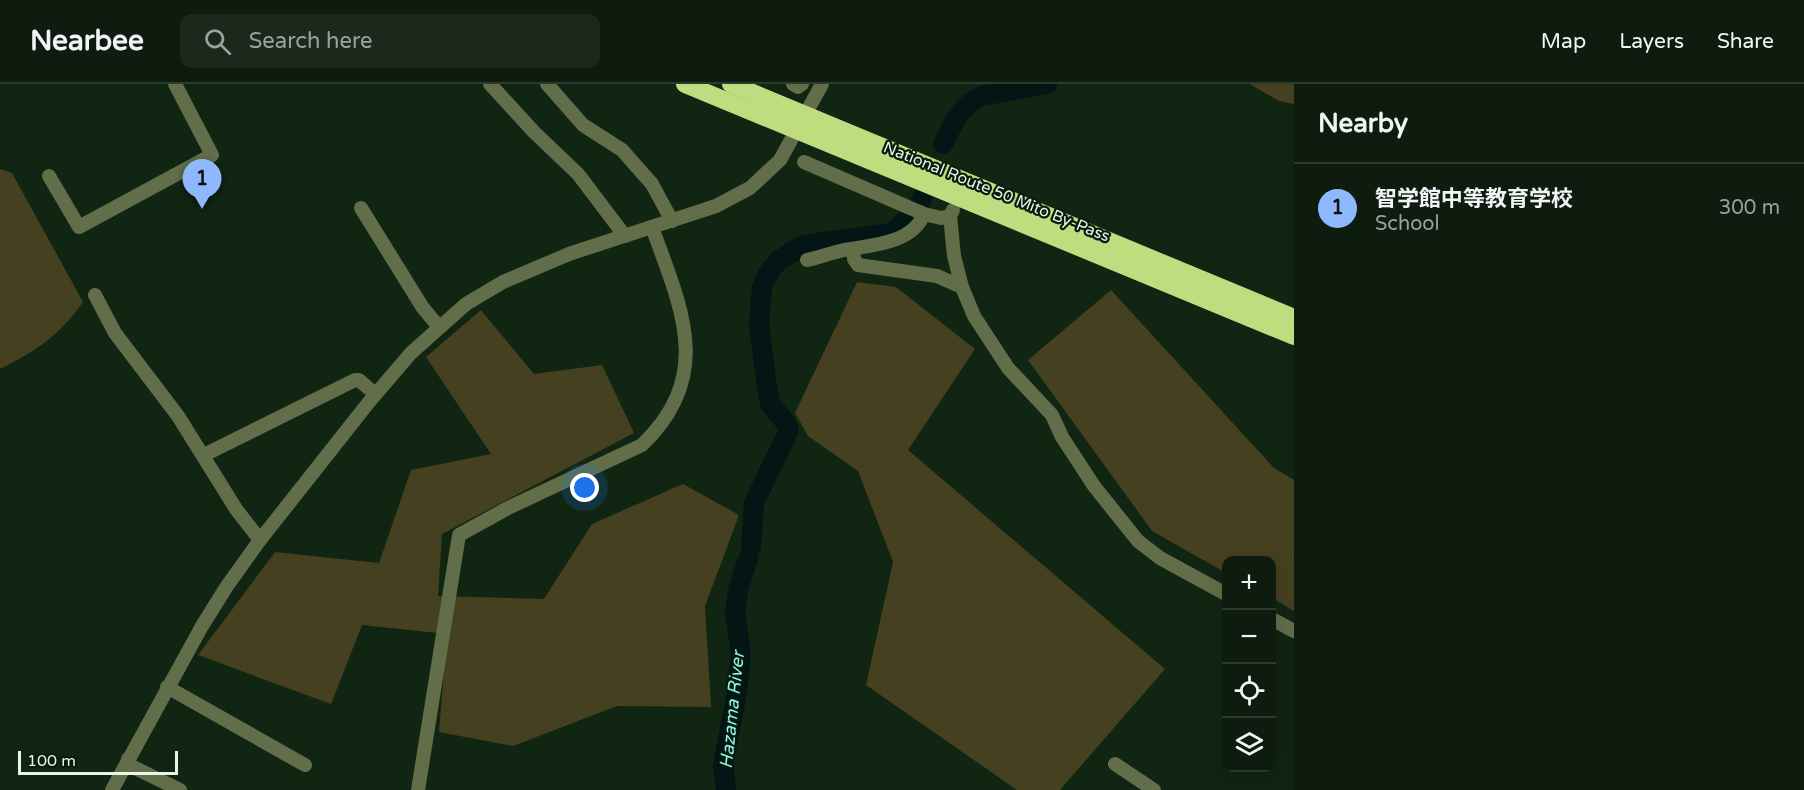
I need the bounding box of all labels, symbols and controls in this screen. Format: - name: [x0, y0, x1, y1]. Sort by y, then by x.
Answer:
- search box: [180, 14, 600, 68]
- text: Nearbee: [30, 24, 144, 58]
- icon: search: [201, 25, 234, 58]
- text: Search here: [249, 28, 372, 54]
- text: Map: [1541, 29, 1586, 54]
- text: Layers: [1619, 29, 1684, 54]
- text: Share: [1717, 29, 1774, 54]
- text: Nearby: [1318, 108, 1408, 139]
- street label: National Route 50 Mito By-Pass: [880, 137, 1113, 247]
- pin: 1: [182, 160, 222, 209]
- text: 智学館中等教育学校: [1375, 186, 1573, 212]
- text: 1: [1331, 196, 1344, 220]
- text: 300 m: [1719, 196, 1780, 220]
- text: School: [1375, 212, 1439, 236]
- your location: [570, 473, 599, 502]
- map controls: [1222, 556, 1276, 772]
- button: +: [1222, 556, 1276, 610]
- button: −: [1222, 610, 1276, 664]
- water label: Hazama River: [715, 648, 749, 770]
- button: locate: [1222, 664, 1276, 718]
- button: layers: [1222, 718, 1276, 772]
- scale bar: [18, 748, 178, 776]
- text: 100 m: [27, 751, 76, 771]

